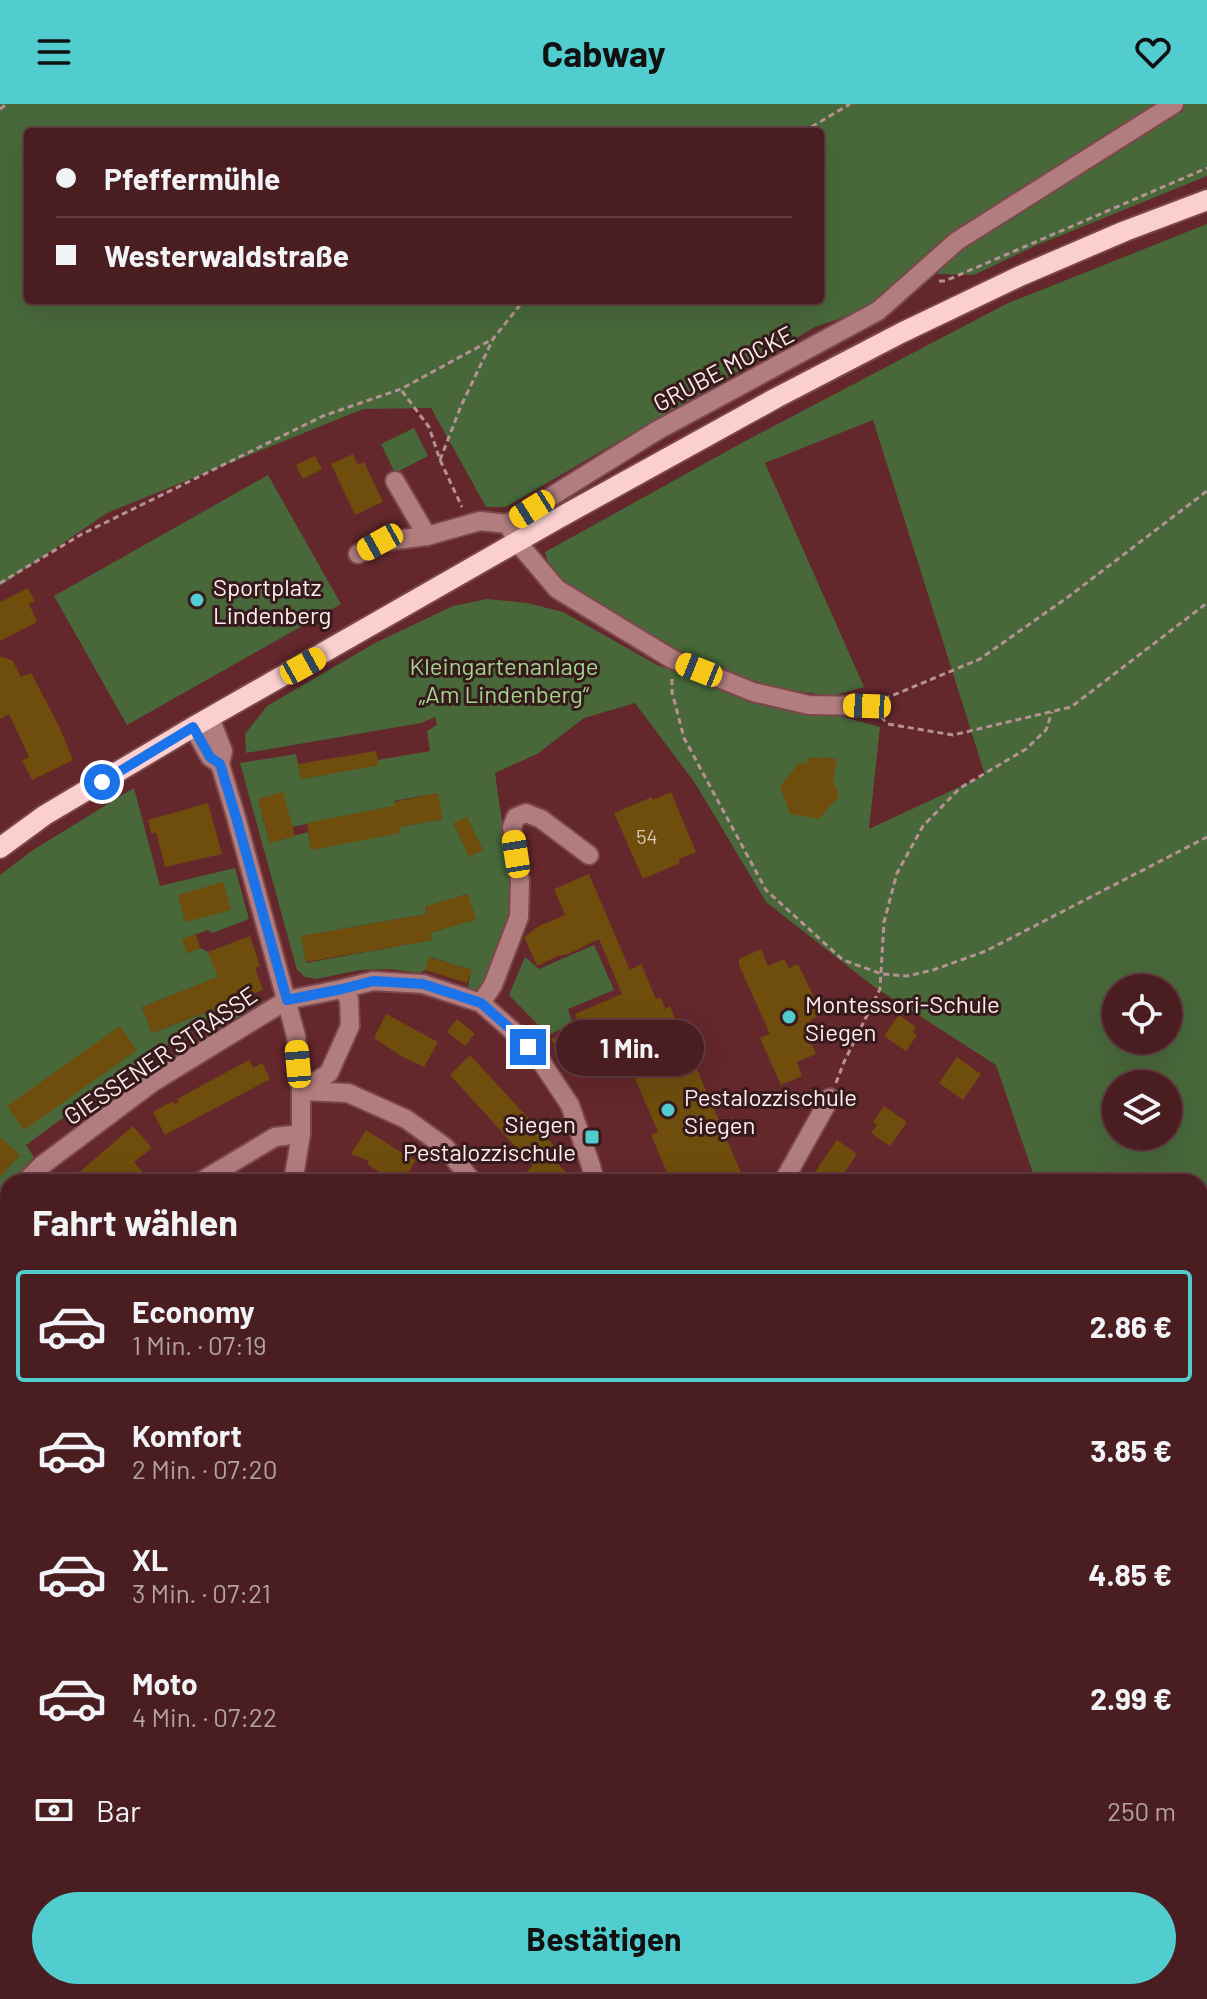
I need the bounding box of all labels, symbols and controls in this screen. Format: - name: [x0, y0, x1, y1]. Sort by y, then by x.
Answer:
- icon: menu: [32, 30, 76, 74]
- icon: heart: [1131, 30, 1175, 74]
- text: Cabway: [541, 31, 666, 74]
- text: Pfeffermühle: [104, 160, 280, 196]
- text: Westerwaldstraße: [104, 237, 349, 273]
- street label: GRUBE MOCKE: [648, 319, 798, 417]
- car: [505, 486, 559, 532]
- car: [353, 520, 407, 564]
- place label: Sportplatz Lindenberg: [213, 572, 331, 629]
- marker: Sportplatz Lindenberg: [188, 591, 206, 609]
- car: [276, 644, 330, 688]
- car: [672, 650, 726, 690]
- park label: Kleingartenanlage „Am Lindenberg“: [410, 651, 598, 708]
- car: [843, 693, 891, 719]
- route start: [84, 764, 120, 800]
- house number: 54: [636, 824, 658, 848]
- car: [500, 828, 532, 880]
- map controls: [1102, 974, 1182, 1150]
- button: locate: [1102, 974, 1182, 1054]
- street label: GIESSENER STRASSE: [58, 980, 262, 1130]
- place label: Montessori-Schule Siegen: [805, 989, 1000, 1046]
- marker: Montessori-Schule Siegen: [780, 1008, 798, 1026]
- callout: 1 Min.: [556, 1019, 704, 1075]
- route end: [510, 1029, 546, 1065]
- text: 1 Min.: [600, 1032, 660, 1063]
- car: [284, 1039, 312, 1089]
- button: layers: [1102, 1070, 1182, 1150]
- place label: Pestalozzischule Siegen: [684, 1082, 857, 1139]
- marker: Pestalozzischule Siegen: [659, 1101, 677, 1119]
- place label: Siegen Pestalozzischule: [403, 1109, 576, 1166]
- marker: Siegen Pestalozzischule: [583, 1128, 601, 1146]
- text: Fahrt wählen: [32, 1200, 238, 1243]
- icon: car: [36, 1290, 108, 1362]
- text: Economy: [132, 1293, 255, 1329]
- text: 2.86 €: [1090, 1308, 1172, 1344]
- text: 1 Min. · 07:19: [132, 1329, 267, 1360]
- icon: car: [36, 1414, 108, 1486]
- text: Komfort: [132, 1417, 242, 1453]
- text: 3.85 €: [1090, 1432, 1172, 1468]
- text: 2 Min. · 07:20: [132, 1453, 277, 1484]
- icon: car: [36, 1538, 108, 1610]
- text: XL: [132, 1541, 168, 1577]
- text: 4.85 €: [1088, 1556, 1172, 1592]
- text: 3 Min. · 07:21: [132, 1577, 271, 1608]
- icon: car: [36, 1662, 108, 1734]
- text: Moto: [132, 1665, 198, 1701]
- text: 2.99 €: [1090, 1680, 1172, 1716]
- text: 4 Min. · 07:22: [132, 1701, 277, 1732]
- icon: cash: [32, 1788, 76, 1832]
- text: Bar: [96, 1792, 141, 1828]
- text: 250 m: [1107, 1795, 1176, 1826]
- button: Bestätigen: [32, 1892, 1176, 1984]

